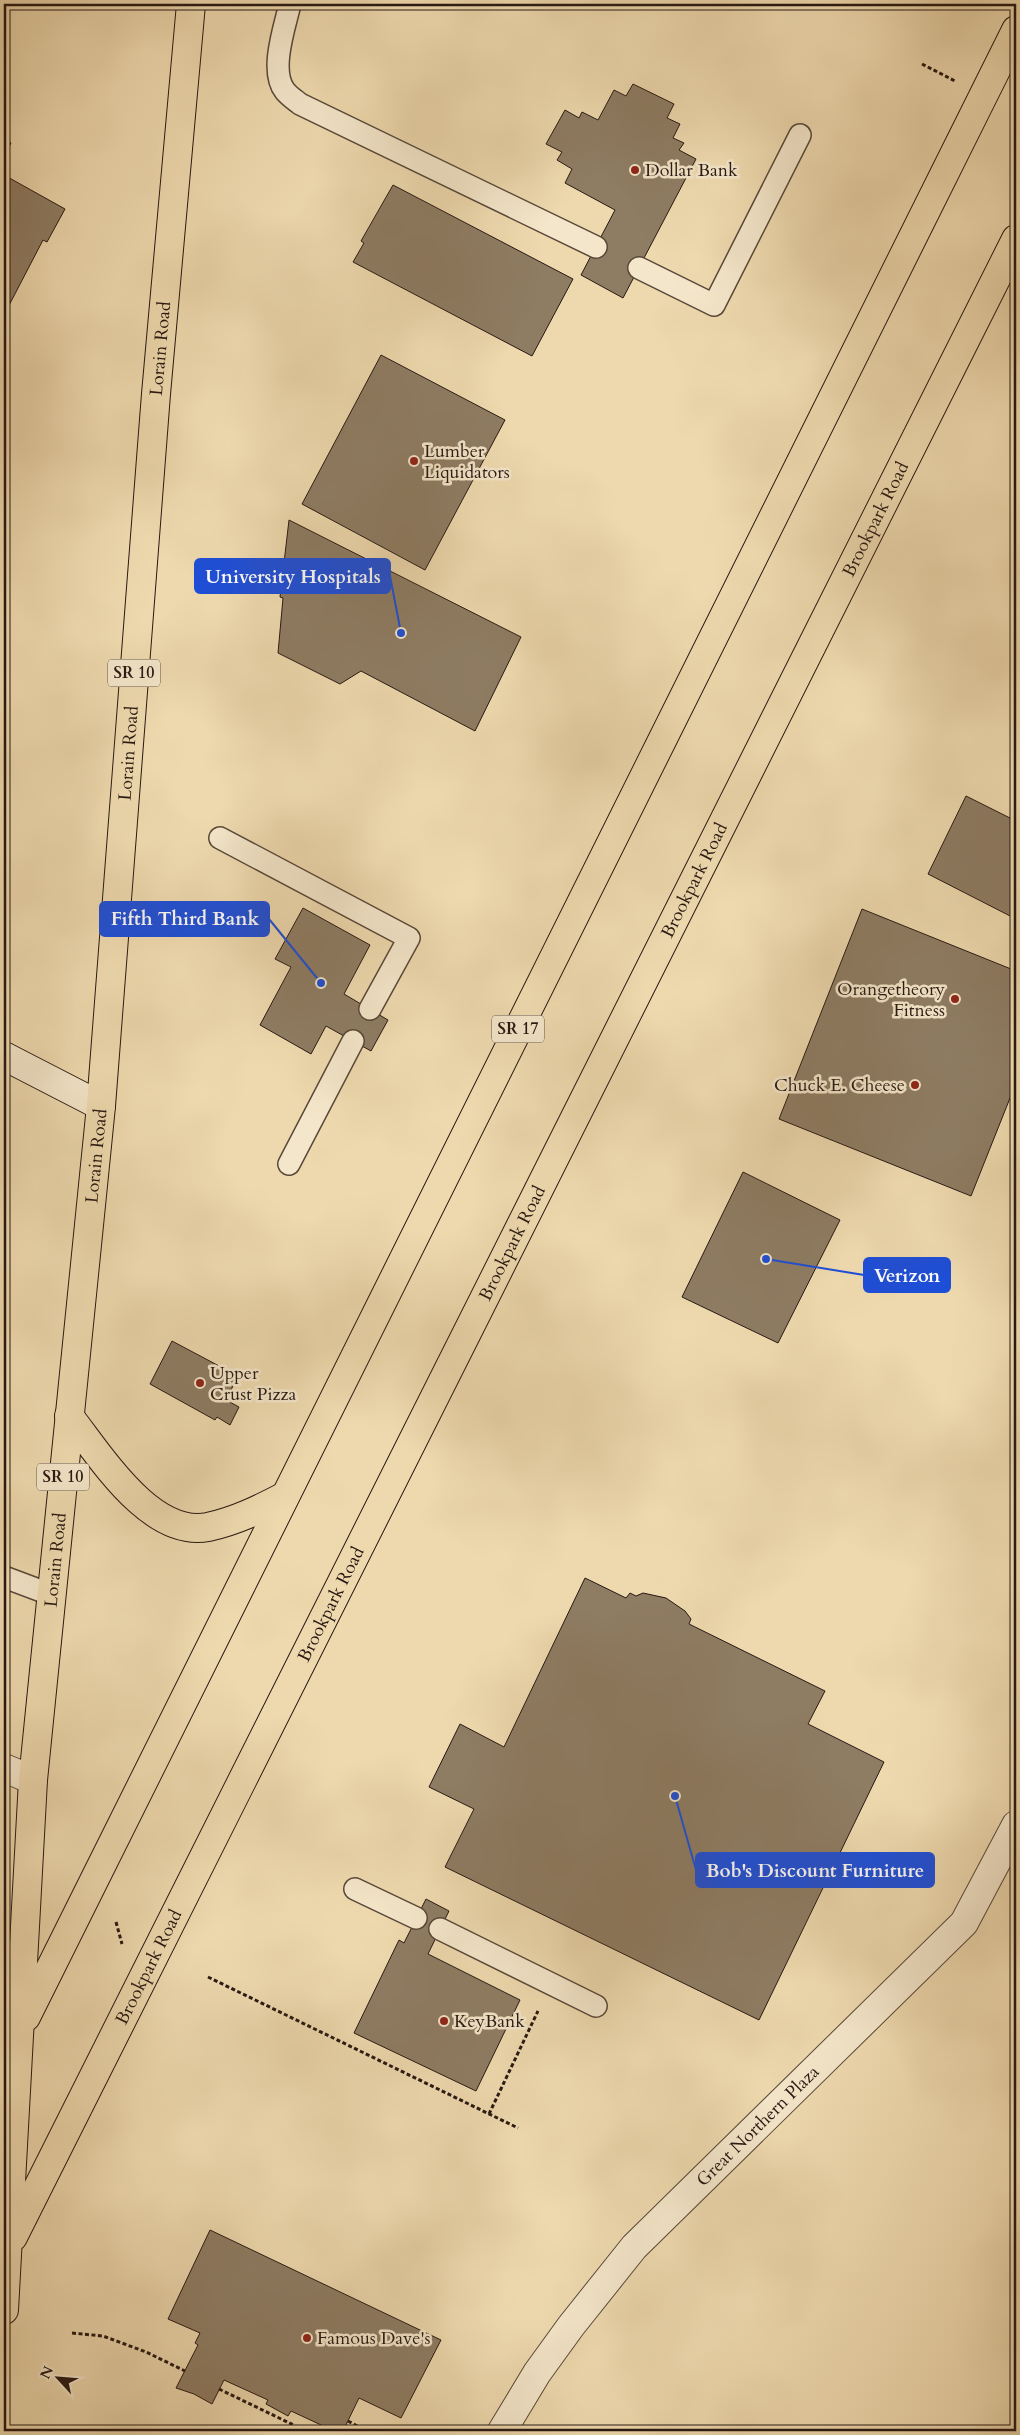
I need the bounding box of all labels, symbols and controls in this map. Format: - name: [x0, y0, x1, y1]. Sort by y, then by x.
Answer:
- place label: Dollar Bank: [645, 158, 738, 183]
- marker: Dollar Bank: [629, 164, 641, 176]
- street label: Lorain Road: [143, 300, 177, 397]
- place label: Lumber Liquidators: [424, 439, 510, 485]
- marker: Lumber Liquidators: [408, 455, 420, 467]
- street label: Brookpark Road: [836, 457, 915, 581]
- callout: University Hospitals: [195, 559, 390, 593]
- text: University Hospitals: [205, 564, 381, 590]
- road number: SR 10: [108, 660, 160, 686]
- street label: Lorain Road: [112, 705, 144, 801]
- street label: Brookpark Road: [655, 818, 734, 942]
- callout: Fifth Third Bank: [100, 902, 269, 936]
- text: Fifth Third Bank: [111, 906, 259, 932]
- place label: Orangetheory Fitness: [837, 977, 945, 1023]
- marker: Orangetheory Fitness: [949, 993, 961, 1005]
- road number: SR 17: [492, 1016, 544, 1042]
- place label: Chuck E. Cheese: [774, 1073, 905, 1098]
- marker: Chuck E. Cheese: [909, 1079, 921, 1091]
- street label: Lorain Road: [79, 1107, 113, 1204]
- street label: Brookpark Road: [472, 1181, 552, 1305]
- callout: Verizon: [864, 1258, 950, 1292]
- text: Verizon: [874, 1263, 941, 1289]
- place label: Upper Crust Pizza: [210, 1361, 297, 1407]
- marker: Upper Crust Pizza: [194, 1377, 206, 1389]
- road number: SR 10: [37, 1464, 89, 1490]
- street label: Lorain Road: [38, 1511, 72, 1608]
- street label: Brookpark Road: [291, 1542, 370, 1666]
- callout: Bob's Discount Furniture: [696, 1853, 934, 1887]
- text: Bob's Discount Furniture: [706, 1858, 924, 1884]
- street label: Brookpark Road: [109, 1905, 188, 2029]
- place label: KeyBank: [454, 2009, 525, 2034]
- marker: KeyBank: [438, 2015, 450, 2027]
- street label: Great Northern Plaza: [691, 2059, 825, 2192]
- place label: Famous Dave's: [317, 2326, 431, 2351]
- marker: Famous Dave's: [301, 2332, 313, 2344]
- north arrow: [32, 2352, 82, 2402]
- text: N: [36, 2363, 58, 2382]

